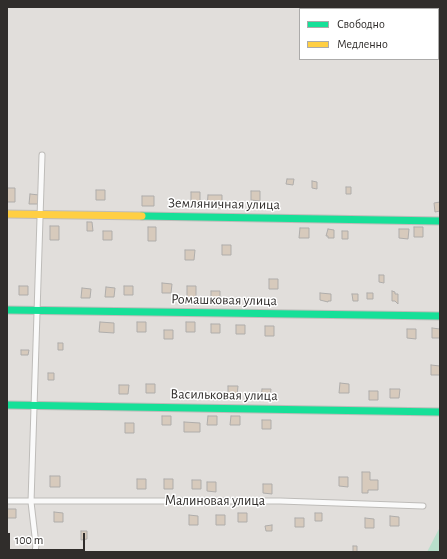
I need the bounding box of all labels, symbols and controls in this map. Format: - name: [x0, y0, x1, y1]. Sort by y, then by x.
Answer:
- legend: [299, 8, 439, 60]
- text: Свободно: [337, 18, 385, 30]
- text: Медленно: [337, 38, 388, 50]
- street label: Земляничная улица: [168, 195, 280, 213]
- street label: Ромашковая улица: [171, 291, 277, 309]
- street label: Васильковая улица: [170, 386, 278, 404]
- street label: Малиновая улица: [165, 493, 265, 509]
- scale bar: [10, 525, 87, 551]
- text: 100 m: [15, 534, 43, 546]

